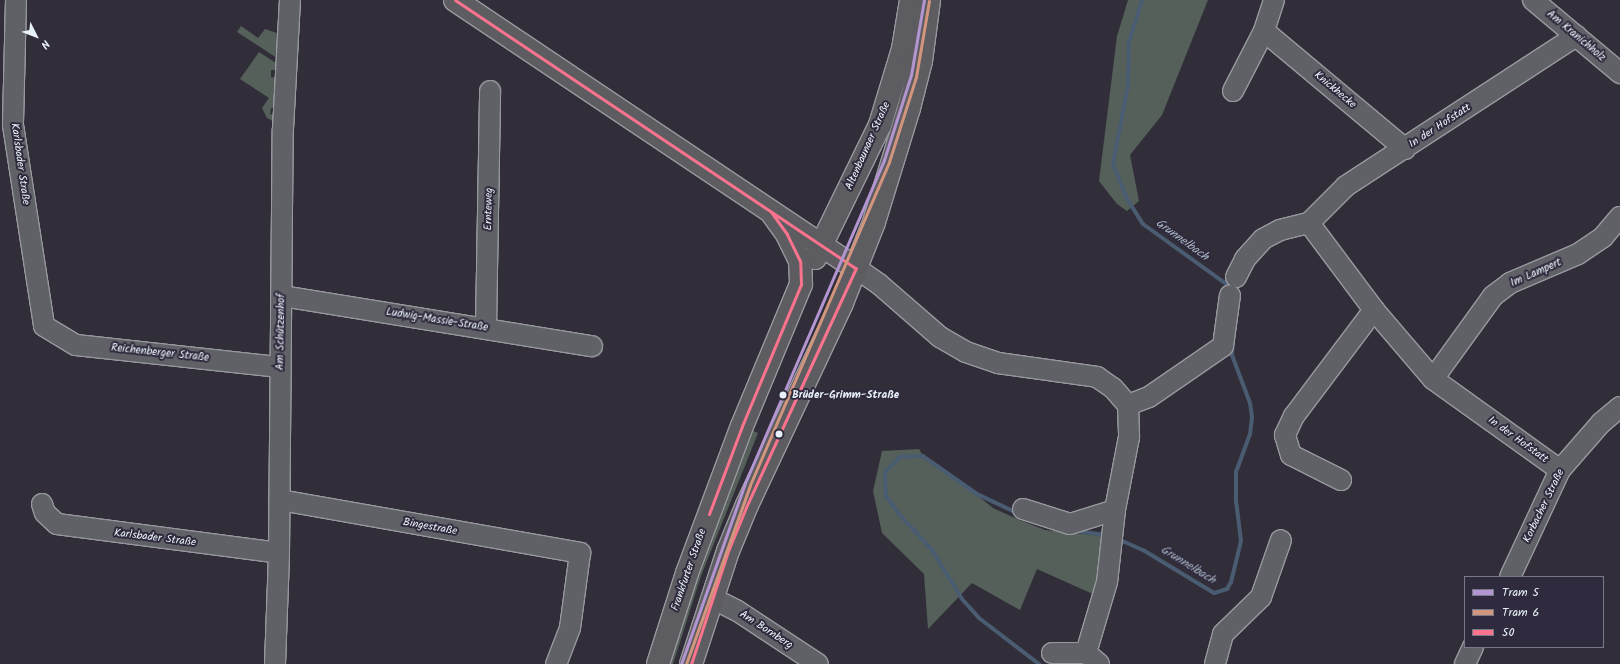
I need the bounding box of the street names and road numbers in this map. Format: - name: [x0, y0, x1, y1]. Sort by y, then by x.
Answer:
- street label: Am Kranichholz: [1544, 8, 1608, 64]
- street label: Knickhecke: [1311, 69, 1359, 111]
- street label: Altenbaunaer Straße: [843, 100, 893, 192]
- street label: In der Hofstatt: [1407, 101, 1473, 151]
- street label: Karlsbader Straße: [8, 122, 32, 206]
- street label: Ernteweg: [482, 188, 496, 230]
- street label: Im Lampert: [1508, 256, 1564, 290]
- street label: Am Schützenhof: [274, 294, 288, 370]
- street label: Ludwig-Massie-Straße: [385, 305, 489, 335]
- street label: Reichenberger Straße: [110, 341, 210, 365]
- street label: In der Hofstatt: [1485, 414, 1551, 466]
- street label: Korbacher Straße: [1521, 467, 1567, 545]
- street label: Bingestraße: [402, 516, 458, 538]
- street label: Karlsbader Straße: [113, 526, 197, 550]
- street label: Frankfurter Straße: [669, 527, 709, 613]
- street label: Am Bornberg: [737, 608, 795, 652]

